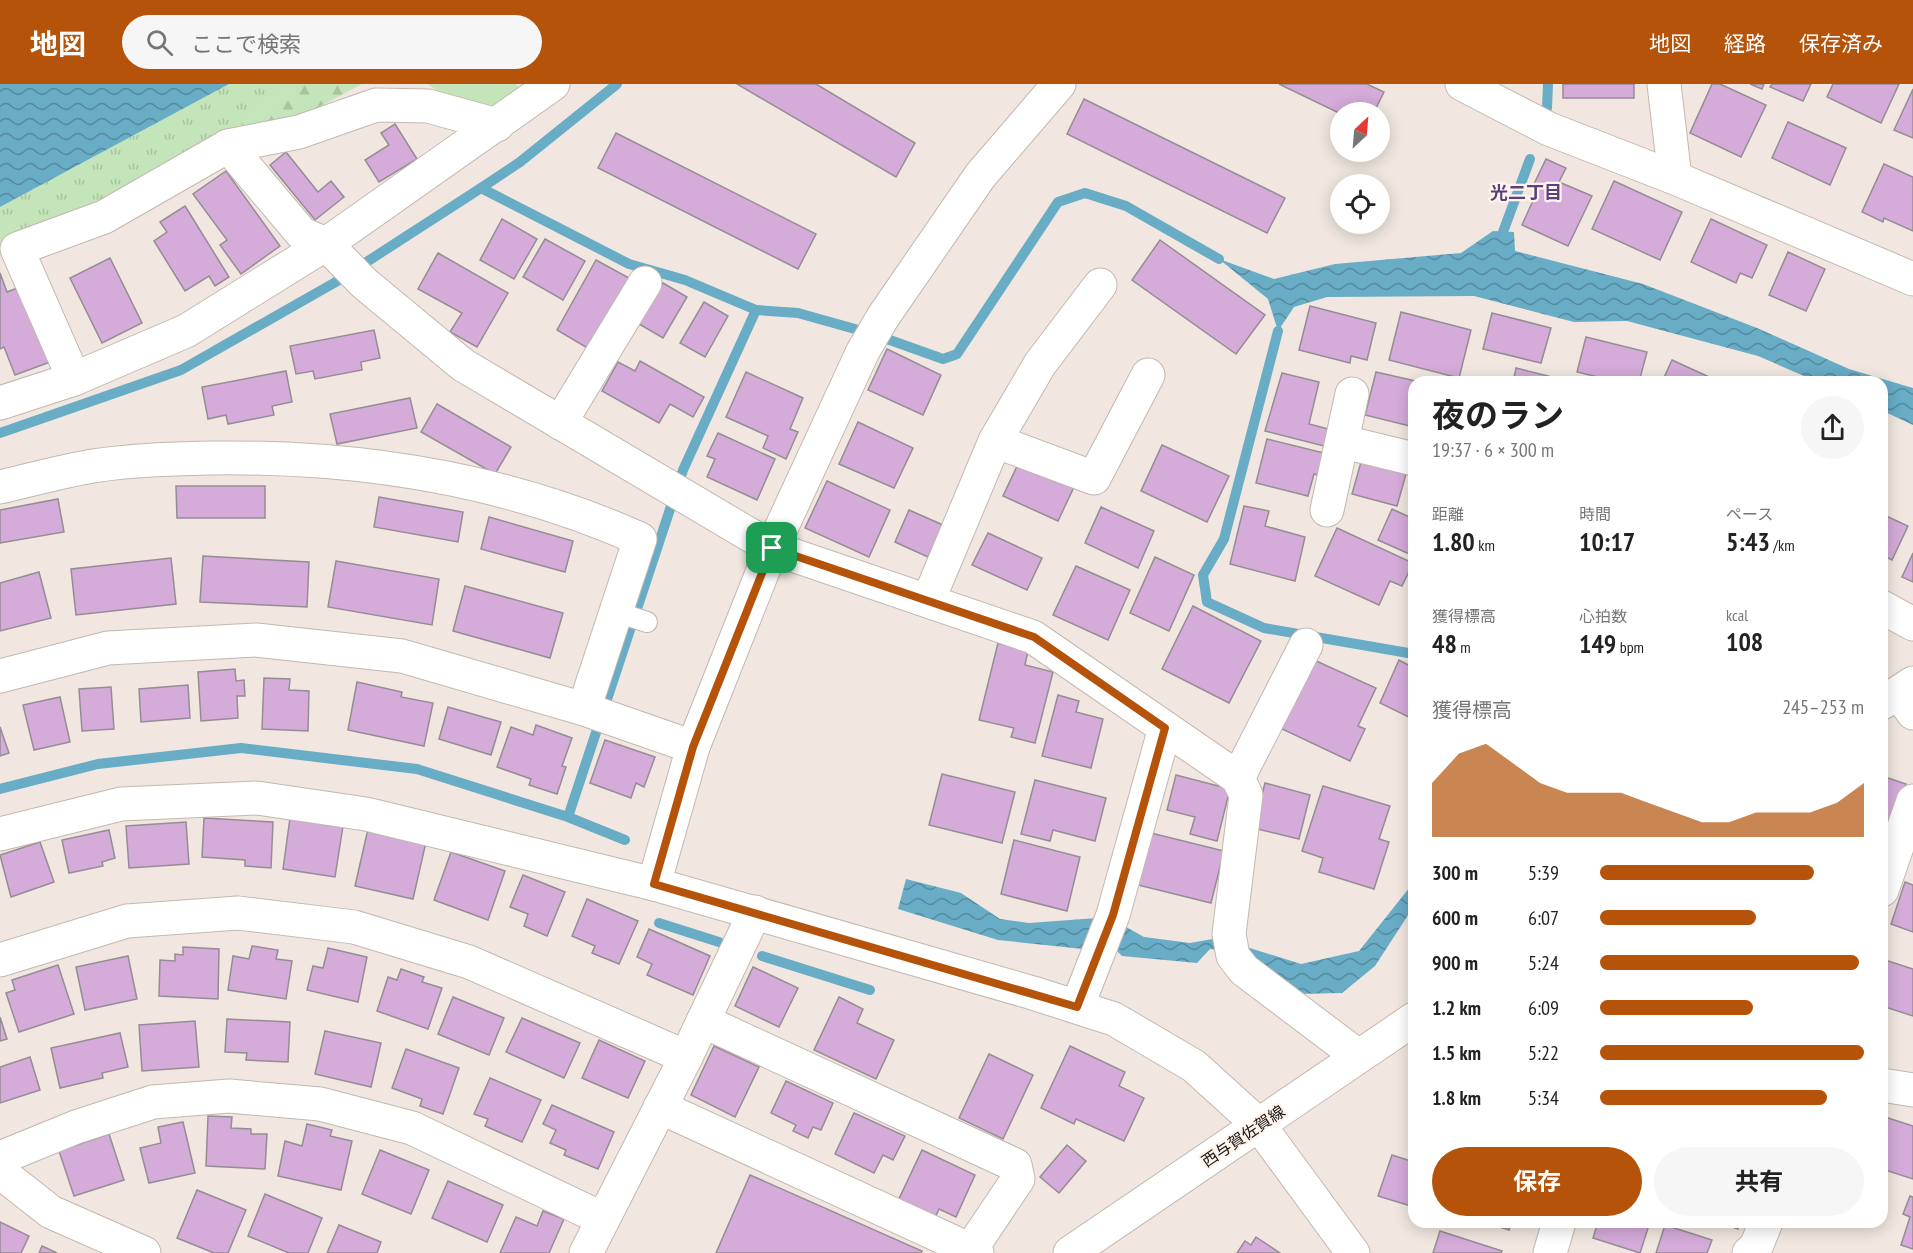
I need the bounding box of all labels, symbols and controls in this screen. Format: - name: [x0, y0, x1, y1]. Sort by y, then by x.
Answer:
- search box: [122, 15, 542, 69]
- text: 地図: [30, 25, 86, 62]
- icon: search: [143, 26, 176, 59]
- text: ここで検索: [191, 30, 301, 58]
- text: 地図: [1649, 30, 1691, 57]
- text: 経路: [1724, 30, 1766, 57]
- text: 保存済み: [1799, 30, 1883, 57]
- north arrow: [1330, 102, 1390, 162]
- map controls: [1330, 102, 1390, 234]
- button: locate: [1330, 174, 1390, 234]
- district label: 光二丁目: [1490, 181, 1562, 204]
- text: 夜のラン: [1432, 393, 1564, 436]
- button: share: [1801, 396, 1864, 459]
- text: 19:37 · 6 × 300 m: [1432, 437, 1554, 463]
- text: 距離: [1432, 504, 1464, 524]
- text: 時間: [1579, 504, 1611, 524]
- text: ペース: [1726, 504, 1773, 524]
- pin: [746, 522, 797, 573]
- text: 1.80: [1432, 525, 1475, 558]
- text: 10:17: [1579, 525, 1635, 558]
- text: 5:43: [1726, 525, 1770, 558]
- icon: arrive: [755, 531, 788, 564]
- text: km: [1475, 535, 1495, 555]
- text: /km: [1770, 535, 1795, 555]
- text: kcal: [1726, 605, 1748, 625]
- text: 獲得標高: [1432, 606, 1496, 626]
- text: 心拍数: [1579, 606, 1627, 626]
- text: 108: [1726, 625, 1763, 658]
- text: 48: [1432, 627, 1457, 660]
- text: 149: [1579, 627, 1616, 660]
- text: m: [1457, 637, 1471, 657]
- text: bpm: [1616, 637, 1644, 657]
- text: 245–253 m: [1782, 694, 1864, 720]
- text: 獲得標高: [1432, 697, 1512, 723]
- text: 300 m: [1432, 860, 1478, 886]
- text: 5:39: [1528, 860, 1559, 886]
- text: 600 m: [1432, 905, 1478, 931]
- text: 6:07: [1528, 905, 1559, 931]
- text: 900 m: [1432, 950, 1478, 976]
- text: 5:24: [1528, 950, 1559, 976]
- text: 1.2 km: [1432, 995, 1481, 1021]
- text: 6:09: [1528, 995, 1559, 1021]
- text: 1.5 km: [1432, 1040, 1481, 1066]
- text: 5:22: [1528, 1040, 1559, 1066]
- text: 1.8 km: [1432, 1085, 1481, 1111]
- text: 5:34: [1528, 1085, 1559, 1111]
- street label: 西与賀佐賀線: [1198, 1101, 1288, 1171]
- button: 保存: [1432, 1147, 1642, 1216]
- button: 共有: [1654, 1147, 1864, 1216]

